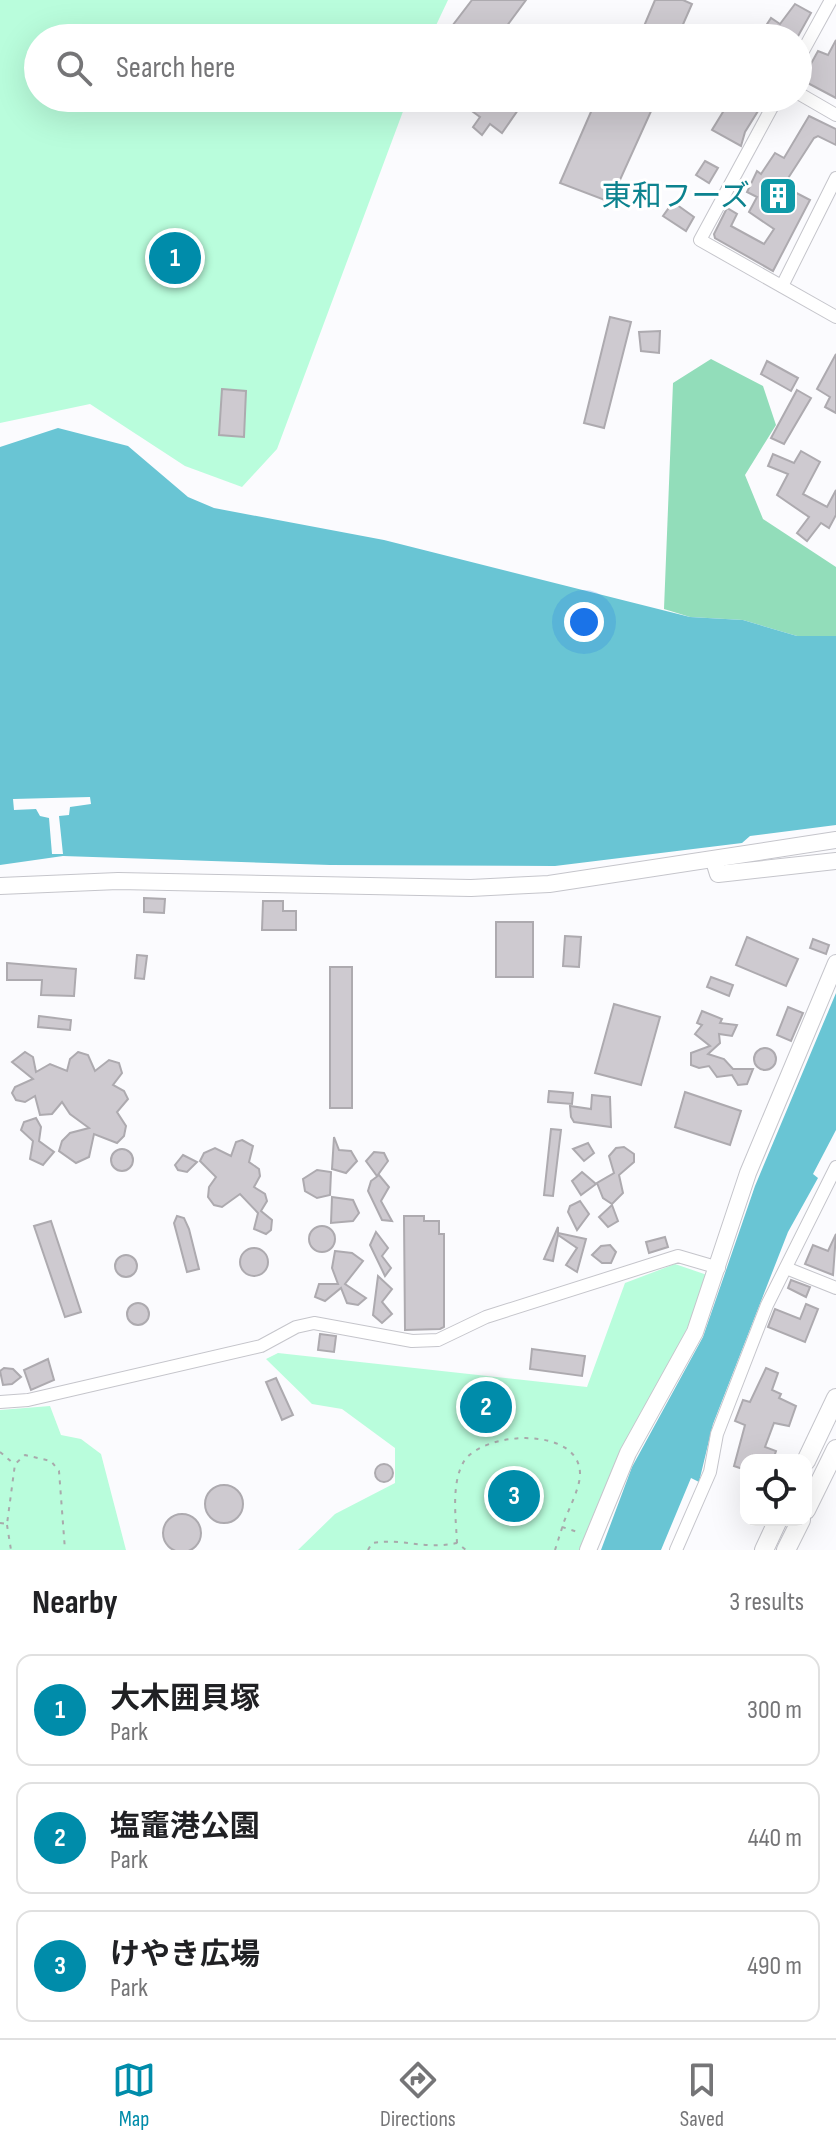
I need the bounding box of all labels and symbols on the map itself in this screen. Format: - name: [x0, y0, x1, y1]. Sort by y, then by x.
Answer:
- building icon: 東和フーズ: [757, 175, 799, 217]
- place label: 東和フーズ: [602, 179, 750, 215]
- pin: 1: [149, 228, 201, 288]
- your location: [564, 602, 604, 642]
- pin: 2: [460, 1377, 512, 1437]
- pin: 3: [488, 1466, 540, 1526]

